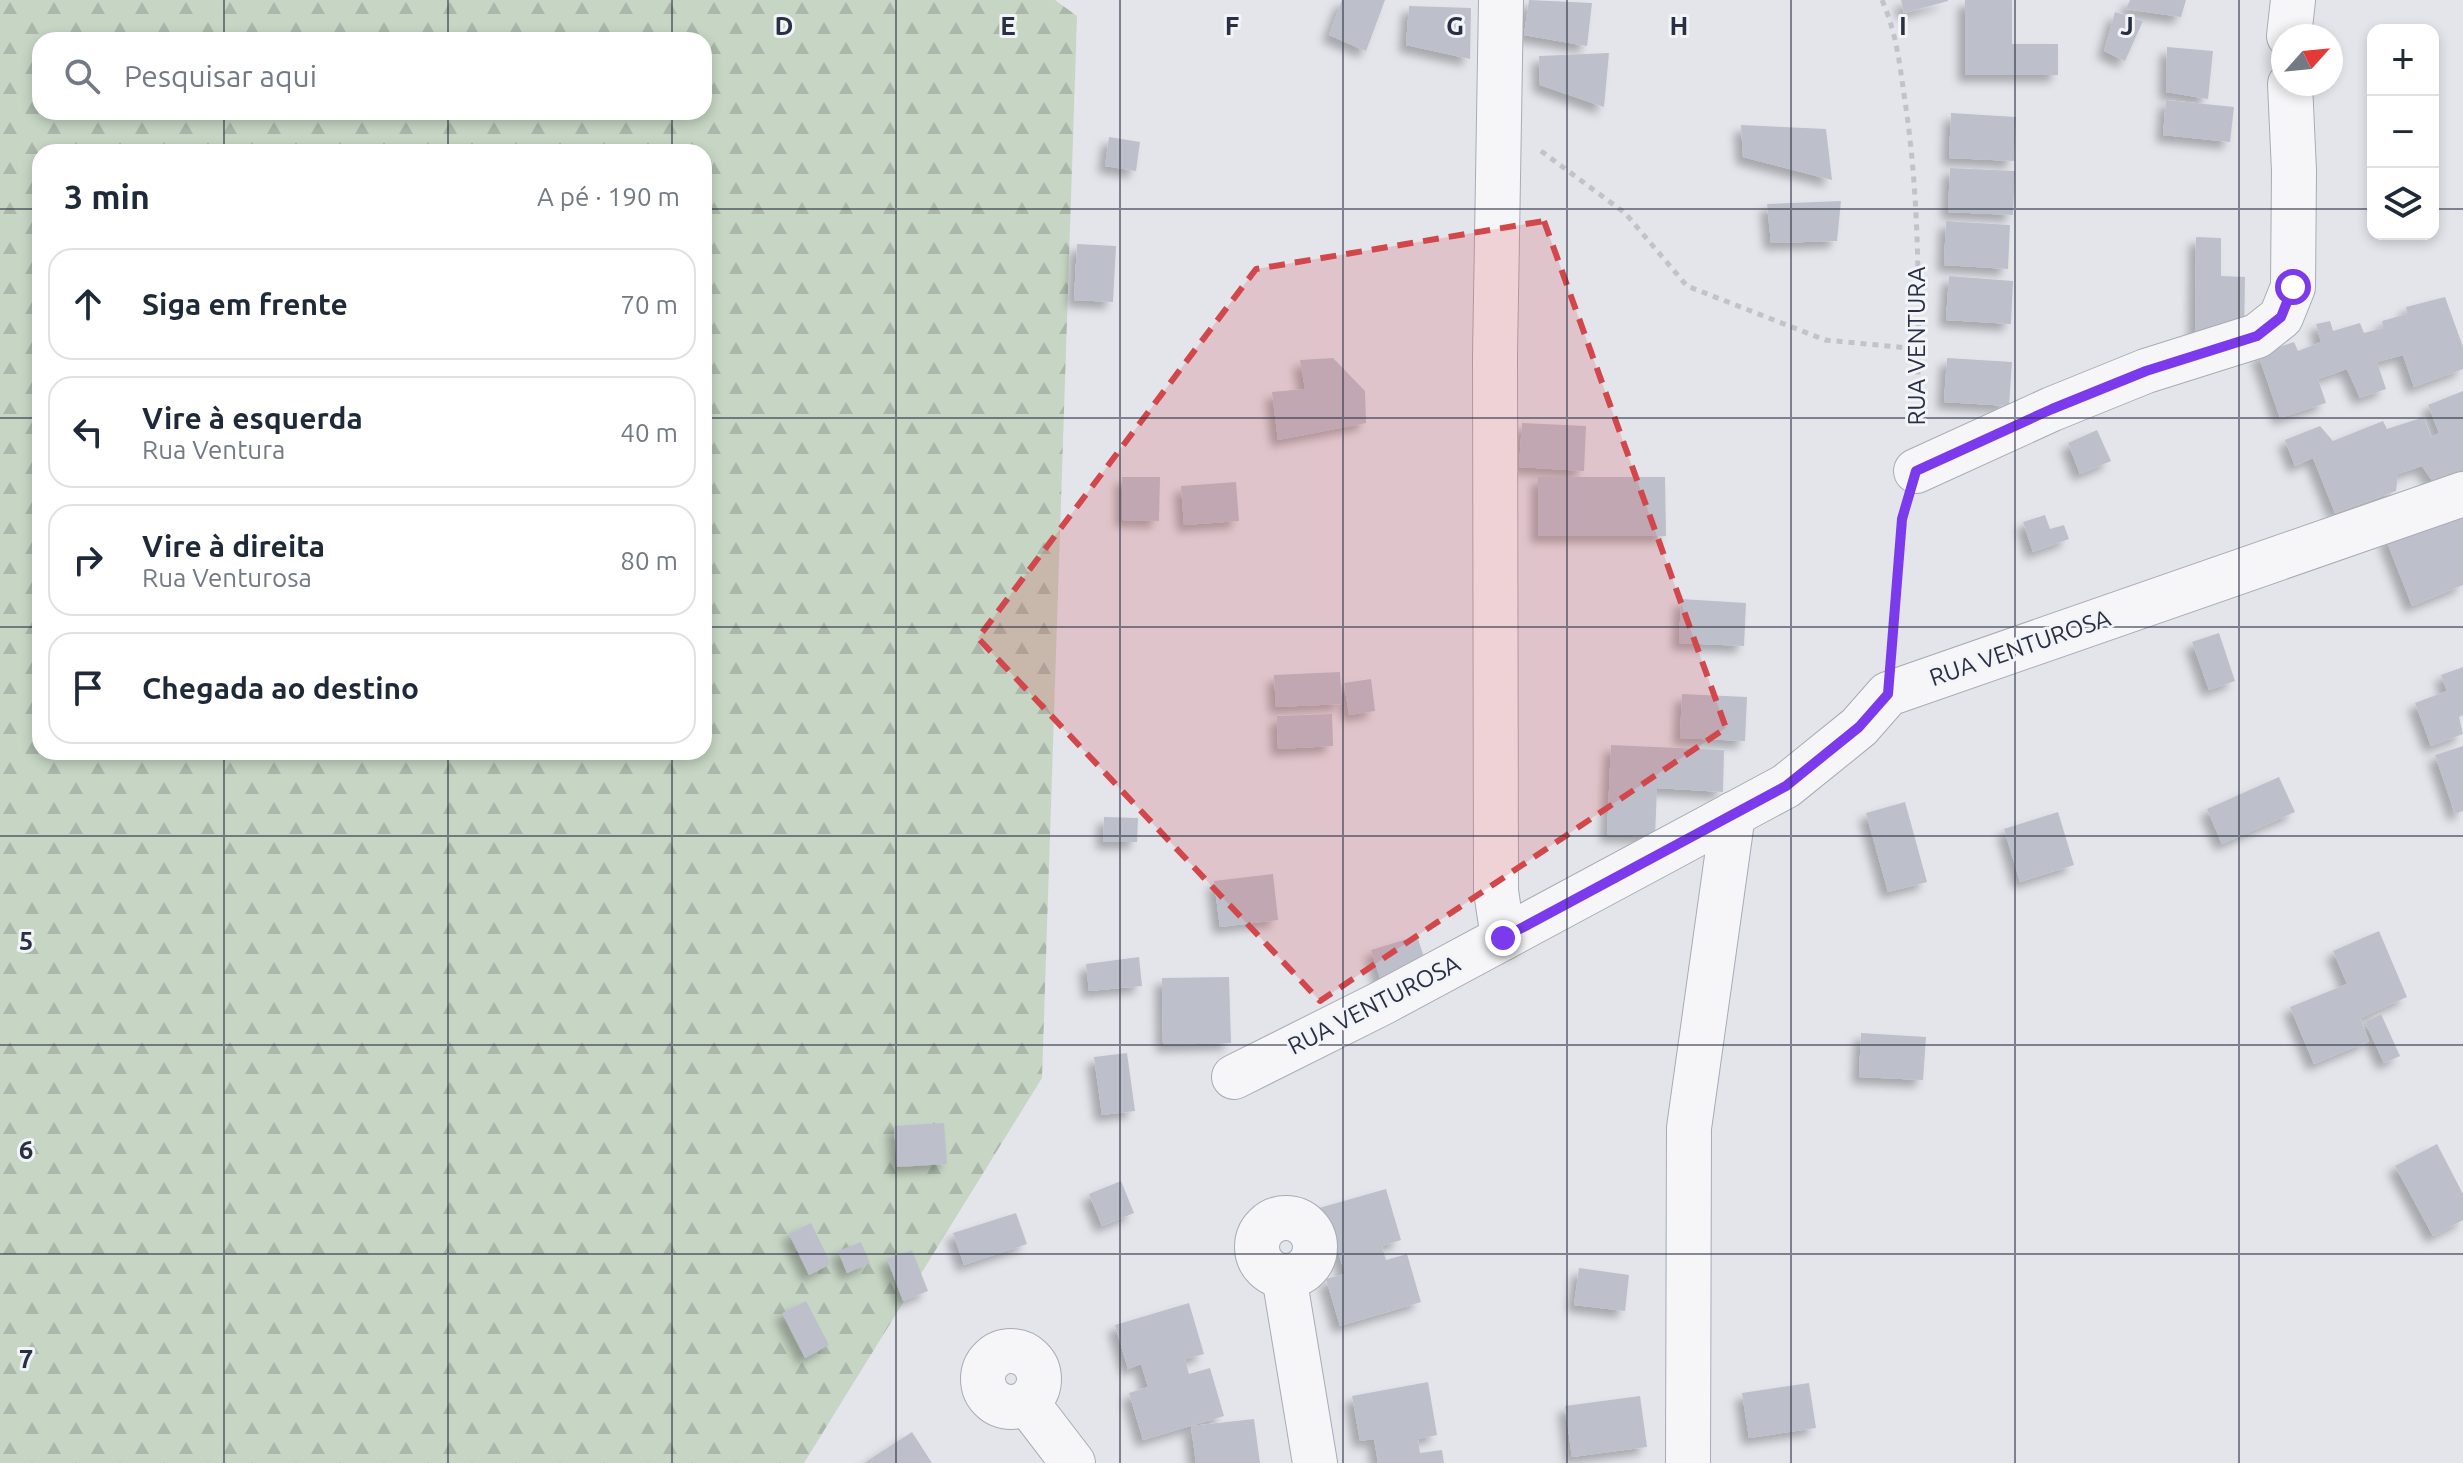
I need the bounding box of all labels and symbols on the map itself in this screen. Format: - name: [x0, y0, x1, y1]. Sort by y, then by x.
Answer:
- text: D: [775, 11, 793, 40]
- text: E: [1000, 11, 1016, 40]
- text: F: [1225, 11, 1239, 40]
- text: G: [1446, 11, 1464, 40]
- text: H: [1670, 11, 1688, 40]
- text: I: [1899, 11, 1907, 40]
- text: J: [2120, 11, 2134, 40]
- north arrow: [2271, 24, 2343, 96]
- street label: RUA VENTURA: [1903, 266, 1930, 426]
- route start: [2275, 269, 2311, 305]
- street label: RUA VENTUROSA: [1926, 604, 2114, 691]
- route end: [1485, 920, 1521, 956]
- text: 5: [19, 926, 33, 955]
- street label: RUA VENTUROSA: [1283, 949, 1465, 1060]
- text: 6: [19, 1135, 33, 1164]
- text: 7: [19, 1344, 33, 1373]

